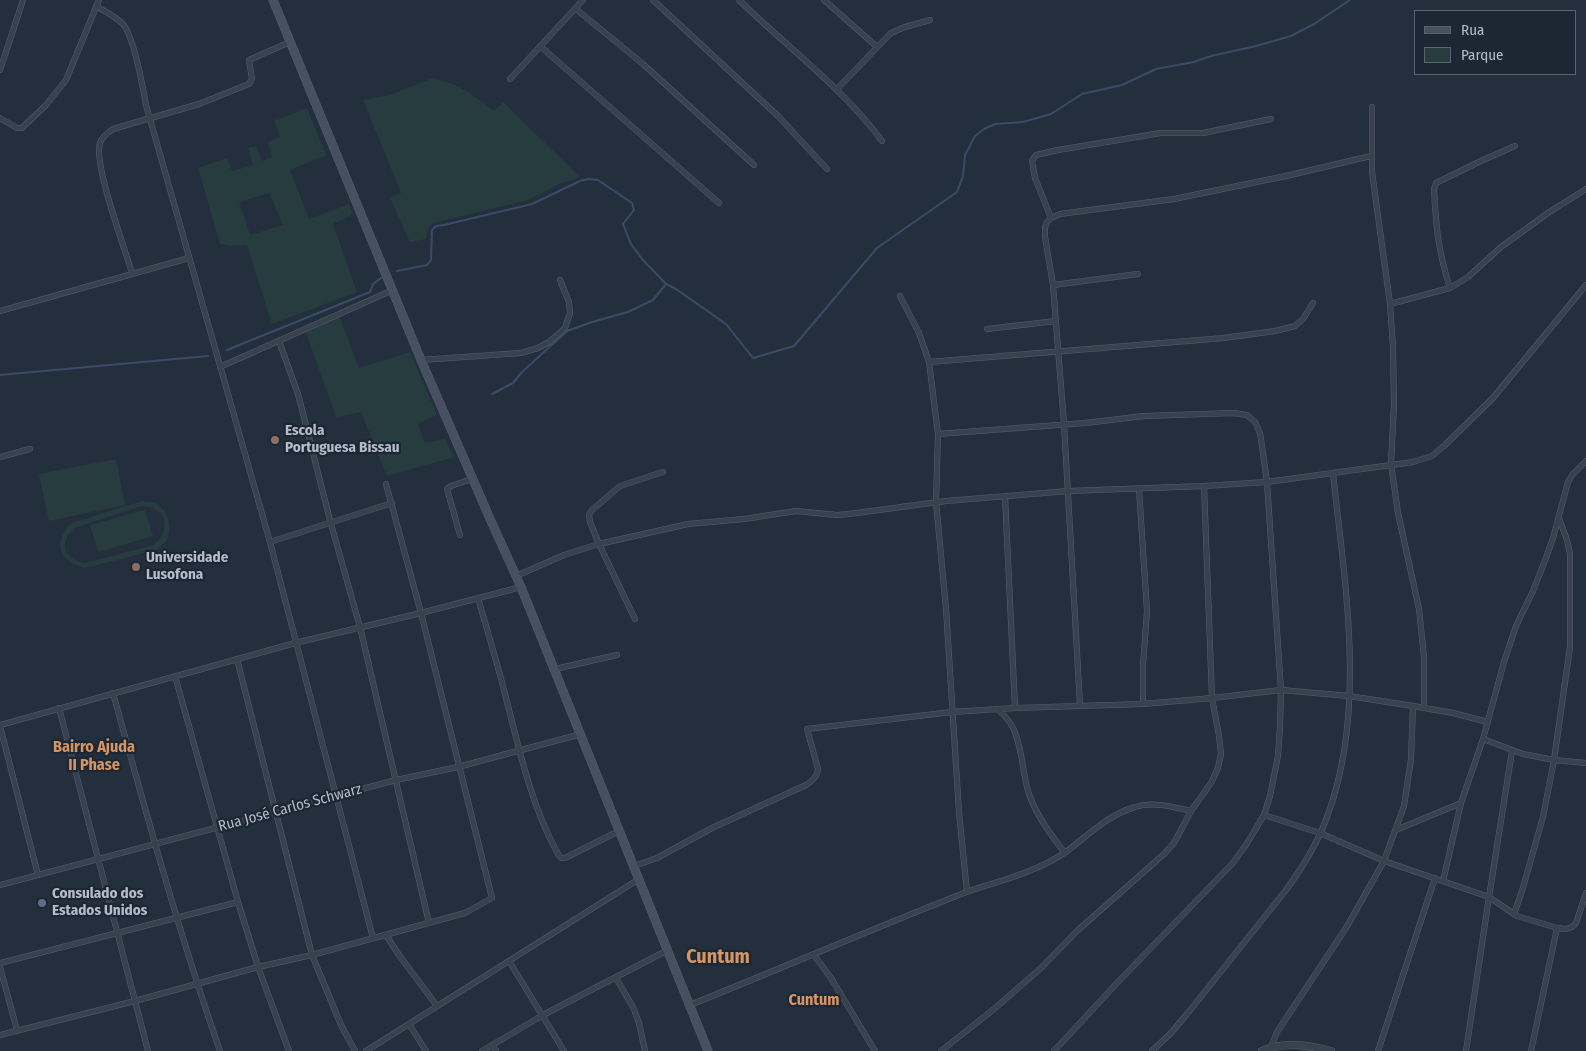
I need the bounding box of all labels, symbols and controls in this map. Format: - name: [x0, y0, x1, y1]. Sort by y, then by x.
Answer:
- legend: [1414, 10, 1576, 75]
- text: Rua: [1461, 21, 1484, 39]
- text: Parque: [1461, 46, 1504, 64]
- place label: Escola Portuguesa Bissau: [285, 422, 400, 457]
- marker: Escola Portuguesa Bissau: [269, 434, 281, 446]
- place label: Universidade Lusofona: [146, 549, 228, 584]
- marker: Universidade Lusofona: [130, 561, 142, 573]
- district label: Bairro Ajuda II Phase: [53, 738, 135, 776]
- street label: Rua José Carlos Schwarz: [216, 780, 364, 836]
- place label: Consulado dos Estados Unidos: [52, 885, 147, 920]
- marker: Consulado dos Estados Unidos: [36, 897, 48, 909]
- district label: Cuntum: [686, 945, 750, 969]
- district label: Cuntum: [789, 991, 839, 1011]

